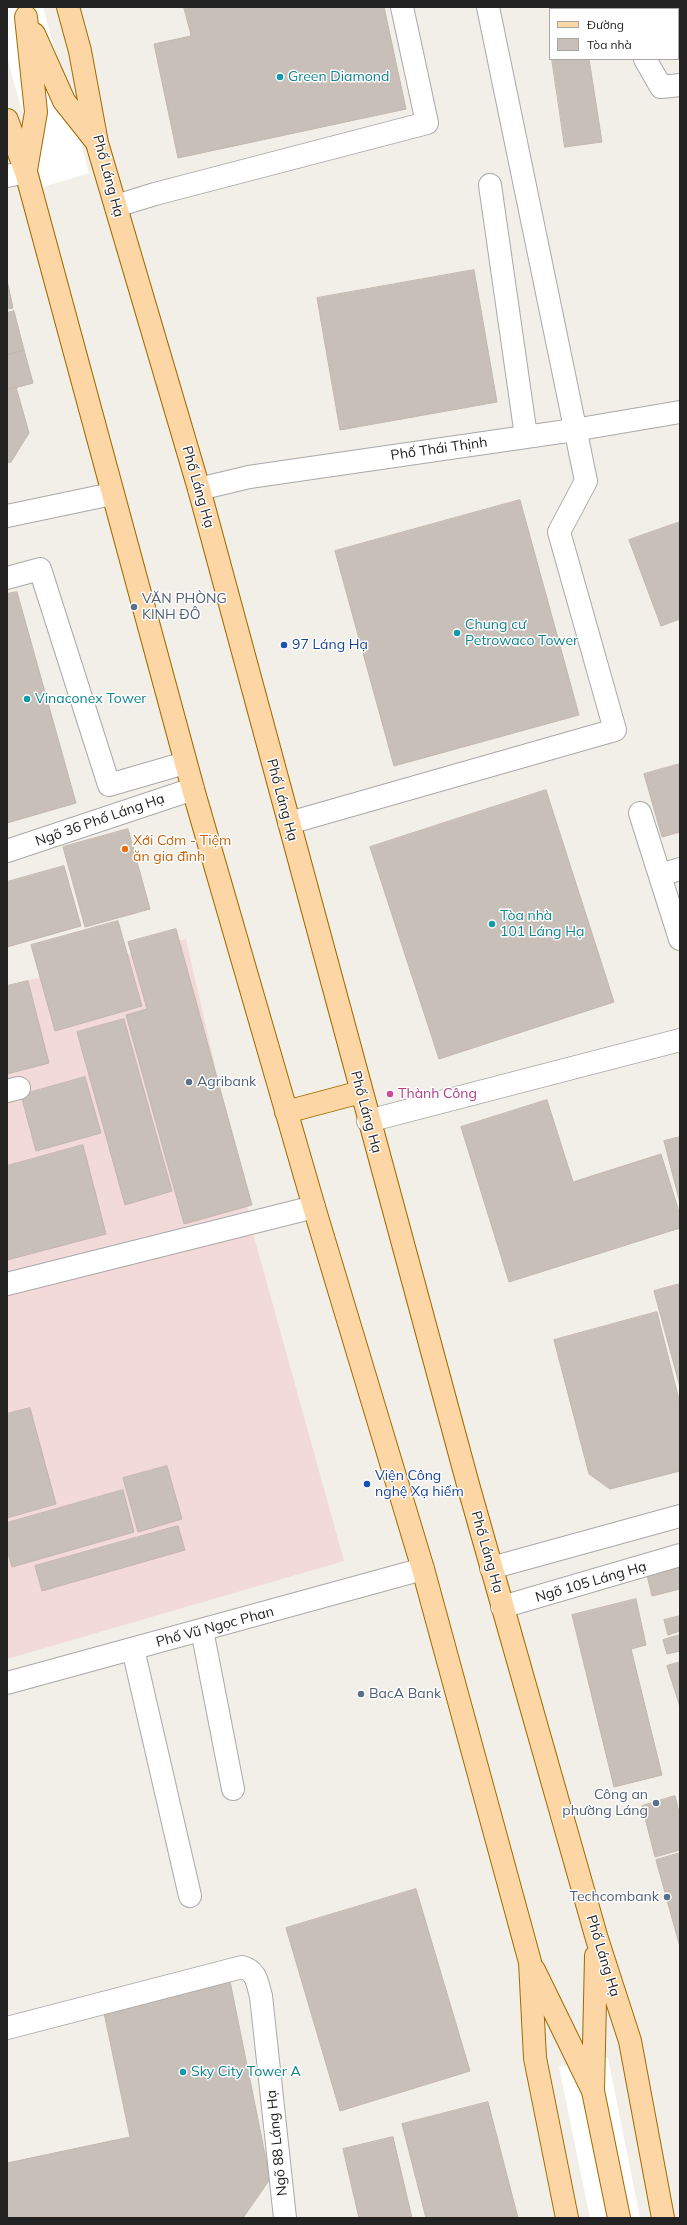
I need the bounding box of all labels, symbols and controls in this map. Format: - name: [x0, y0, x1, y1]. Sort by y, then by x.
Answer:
- legend: [549, 8, 679, 60]
- text: Đường: [587, 17, 624, 32]
- text: Tòa nhà: [587, 37, 632, 52]
- place label: Green Diamond: [288, 69, 389, 85]
- marker: Green Diamond: [275, 72, 285, 82]
- street label: Phố Láng Hạ: [89, 133, 127, 219]
- street label: Phố Thái Thịnh: [390, 434, 488, 464]
- street label: Phố Láng Hạ: [178, 444, 218, 530]
- place label: VĂN PHÒNG KINH ĐÔ: [142, 591, 227, 624]
- marker: VĂN PHÒNG KINH ĐÔ: [129, 602, 139, 612]
- place label: Chung cư Petrowaco Tower: [465, 617, 578, 650]
- marker: Chung cư Petrowaco Tower: [452, 628, 462, 638]
- place label: 97 Láng Hạ: [292, 637, 368, 653]
- marker: 97 Láng Hạ: [279, 640, 289, 650]
- place label: Vinaconex Tower: [35, 691, 146, 707]
- marker: Vinaconex Tower: [22, 694, 32, 704]
- street label: Phố Láng Hạ: [263, 757, 301, 843]
- street label: Ngõ 36 Phố Láng Hạ: [33, 790, 167, 850]
- place label: Xới Cơm - Tiệm ăn gia đình: [133, 833, 231, 866]
- marker: Xới Cơm - Tiệm ăn gia đình: [120, 844, 130, 854]
- place label: Tòa nhà 101 Láng Hạ: [500, 908, 584, 940]
- marker: Tòa nhà 101 Láng Hạ: [487, 919, 497, 929]
- street label: Phố Láng Hạ: [347, 1069, 385, 1155]
- place label: Agribank: [197, 1074, 256, 1090]
- marker: Agribank: [184, 1077, 194, 1087]
- place label: Thành Công: [398, 1086, 477, 1102]
- marker: Thành Công: [385, 1089, 395, 1099]
- place label: Viện Công nghệ Xạ hiếm: [375, 1468, 464, 1500]
- marker: Viện Công nghệ Xạ hiếm: [362, 1479, 372, 1489]
- street label: Phố Láng Hạ: [467, 1509, 507, 1595]
- street label: Ngõ 105 Láng Hạ: [533, 1558, 649, 1606]
- street label: Phố Vũ Ngọc Phan: [154, 1603, 276, 1651]
- place label: BacA Bank: [369, 1686, 441, 1702]
- marker: BacA Bank: [356, 1689, 366, 1699]
- place label: Công an phường Láng: [562, 1787, 648, 1820]
- marker: Công an phường Láng: [651, 1798, 661, 1808]
- place label: Techcombank: [570, 1889, 659, 1905]
- marker: Techcombank: [662, 1892, 672, 1902]
- street label: Phố Láng Hạ: [583, 1913, 623, 1999]
- place label: Sky City Tower A: [191, 2064, 301, 2080]
- marker: Sky City Tower A: [178, 2067, 188, 2077]
- street label: Ngõ 88 Láng Hạ: [263, 2089, 291, 2197]

